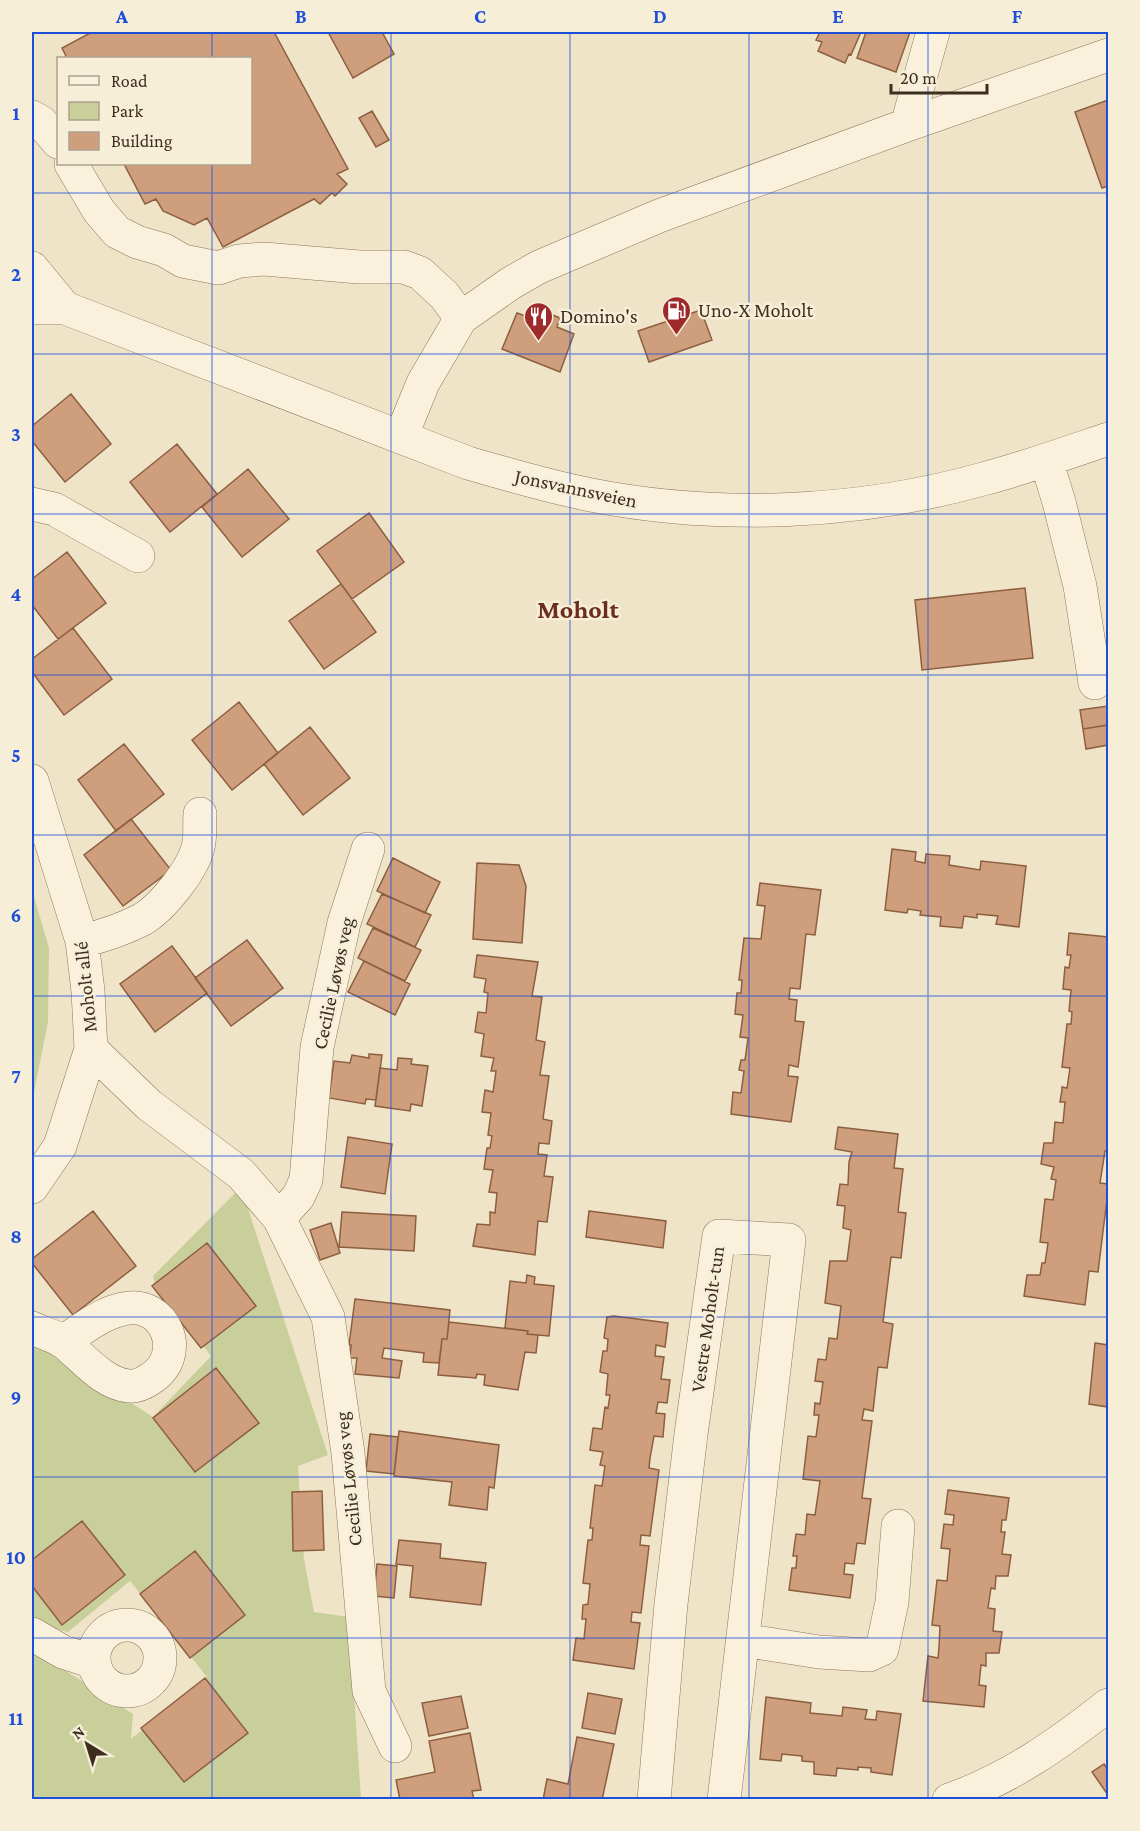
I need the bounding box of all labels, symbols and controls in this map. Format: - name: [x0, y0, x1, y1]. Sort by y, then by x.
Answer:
- text: A: [115, 5, 129, 27]
- text: B: [295, 5, 307, 27]
- text: C: [474, 5, 486, 27]
- text: D: [653, 5, 667, 27]
- text: E: [832, 5, 844, 27]
- text: F: [1012, 5, 1023, 27]
- legend: [57, 57, 252, 165]
- scale bar: [891, 57, 987, 95]
- text: 20 m: [900, 68, 937, 88]
- text: Road: [111, 71, 148, 91]
- text: Park: [111, 101, 143, 121]
- text: 1: [12, 102, 20, 124]
- text: Building: [111, 131, 173, 151]
- text: 2: [11, 263, 21, 285]
- fuel station icon: Uno-X Moholt: [661, 294, 693, 336]
- place label: Uno-X Moholt: [698, 299, 813, 321]
- restaurant icon: Domino's: [523, 300, 555, 342]
- place label: Domino's: [560, 305, 638, 327]
- text: 3: [11, 423, 21, 445]
- street label: Jonsvannsveien: [511, 464, 639, 513]
- text: 4: [11, 583, 22, 605]
- district label: Moholt: [537, 595, 619, 624]
- text: 5: [11, 744, 21, 766]
- text: 6: [11, 904, 21, 926]
- street label: Cecilie Løvøs veg: [308, 914, 359, 1052]
- street label: Moholt allé: [69, 940, 101, 1034]
- text: 7: [11, 1065, 21, 1087]
- text: 8: [10, 1225, 22, 1247]
- street label: Vestre Moholt-tun: [686, 1244, 728, 1393]
- text: 9: [11, 1386, 21, 1408]
- street label: Cecilie Løvøs veg: [330, 1410, 367, 1547]
- text: 10: [6, 1546, 26, 1568]
- text: 11: [9, 1707, 24, 1729]
- north arrow: [57, 1714, 117, 1774]
- text: N: [69, 1722, 88, 1743]

